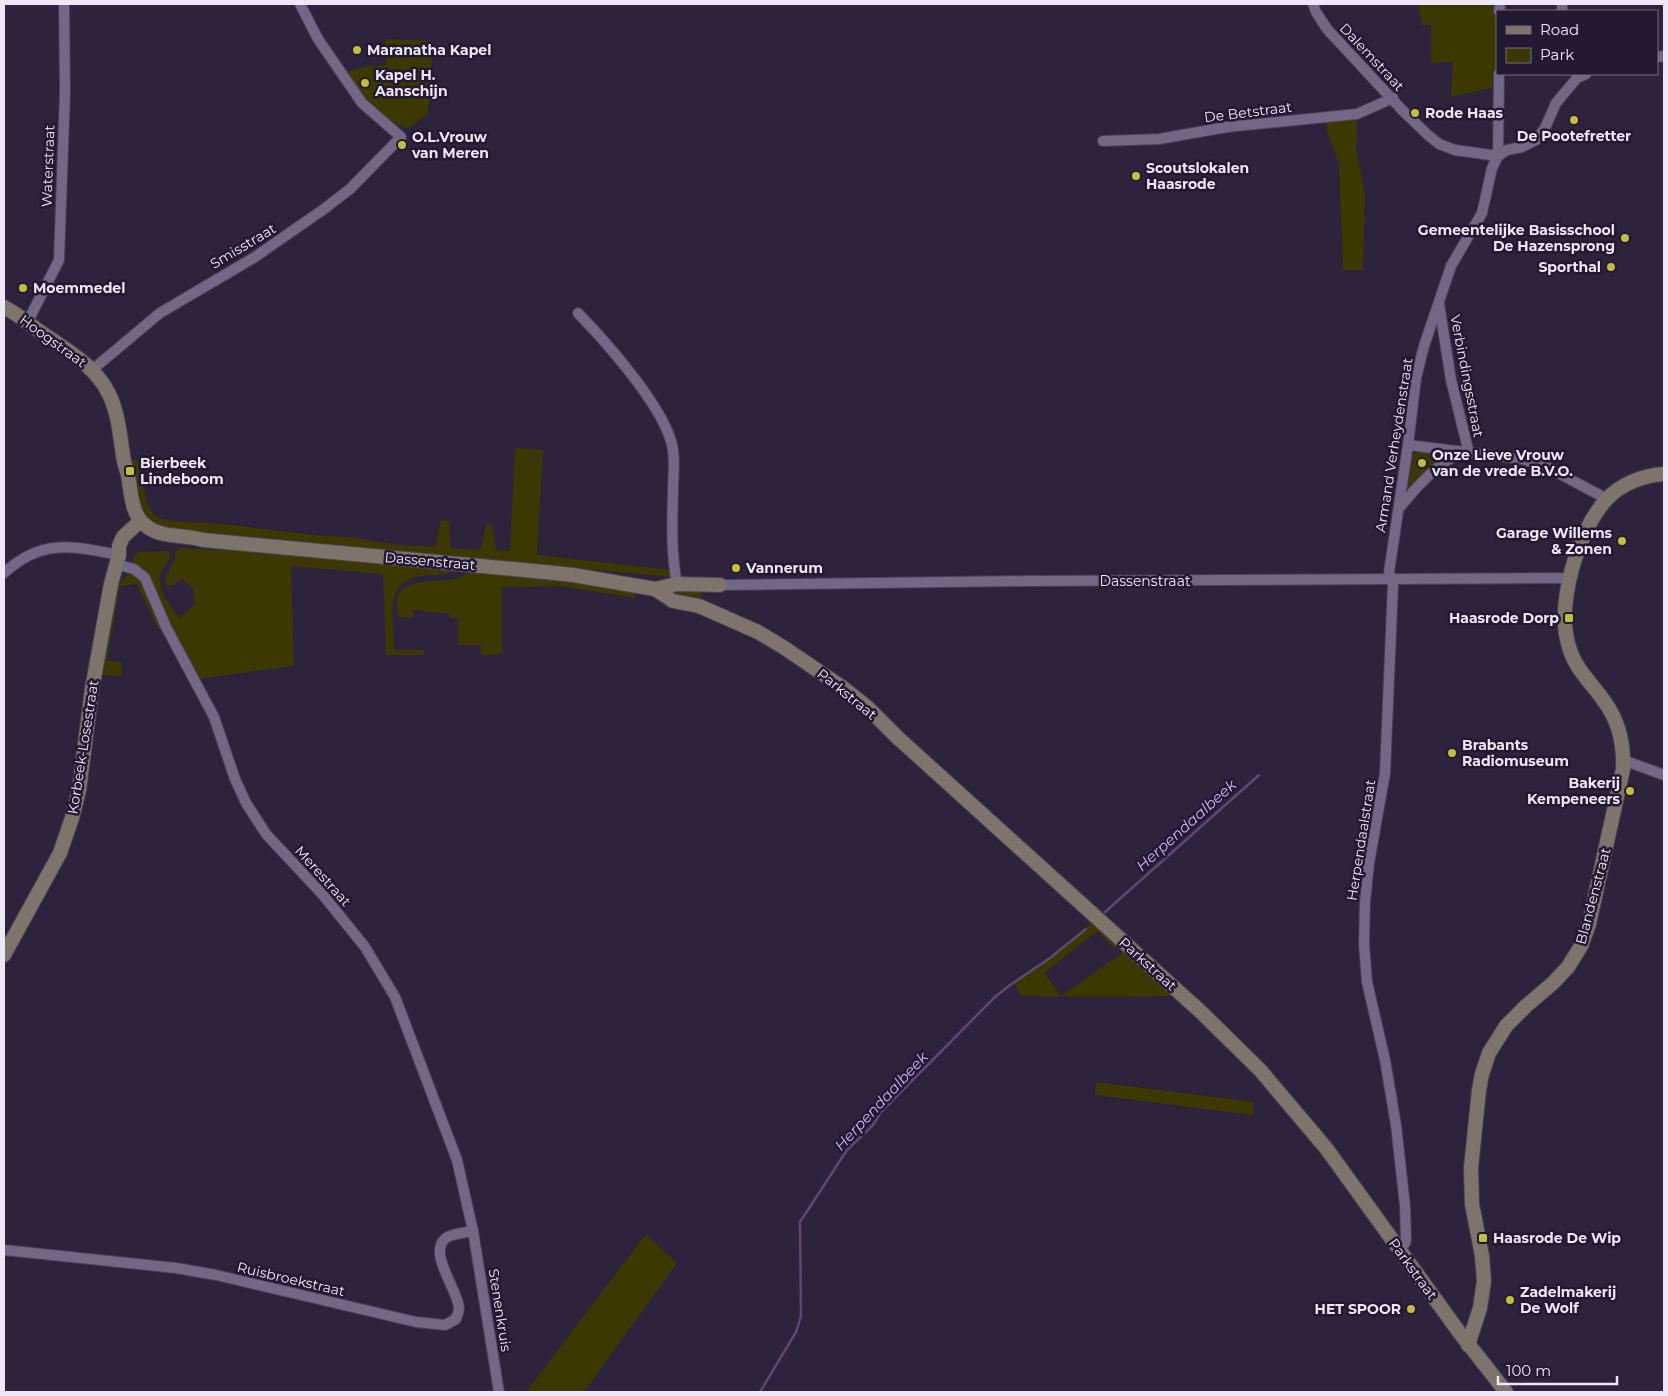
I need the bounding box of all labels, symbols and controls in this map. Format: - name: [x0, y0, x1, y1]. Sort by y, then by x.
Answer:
- legend: [1496, 10, 1658, 75]
- street label: Dalemstraat: [1336, 19, 1408, 95]
- text: Road: [1540, 20, 1579, 39]
- place label: Maranatha Kapel: [367, 41, 491, 59]
- marker: Maranatha Kapel: [351, 44, 363, 56]
- text: Park: [1540, 45, 1574, 64]
- place label: Kapel H. Aanschijn: [374, 66, 448, 100]
- marker: Kapel H. Aanschijn: [359, 77, 371, 89]
- street label: De Betstraat: [1203, 98, 1293, 126]
- place label: Rode Haas: [1425, 104, 1504, 122]
- marker: Rode Haas: [1409, 107, 1421, 119]
- marker: De Pootefretter: [1568, 114, 1580, 126]
- street label: Waterstraat: [38, 124, 58, 207]
- place label: De Pootefretter: [1517, 127, 1631, 145]
- place label: O.L.Vrouw van Meren: [411, 128, 489, 162]
- marker: O.L.Vrouw van Meren: [396, 139, 408, 151]
- place label: Scoutslokalen Haasrode: [1146, 159, 1249, 193]
- marker: Scoutslokalen Haasrode: [1130, 170, 1142, 182]
- street label: Smisstraat: [207, 219, 280, 273]
- place label: Gemeentelijke Basisschool De Hazensprong: [1418, 221, 1615, 255]
- marker: Gemeentelijke Basisschool De Hazensprong: [1619, 232, 1631, 244]
- place label: Sporthal: [1538, 258, 1601, 276]
- marker: Sporthal: [1605, 261, 1617, 273]
- place label: Moemmedel: [33, 279, 125, 297]
- marker: Moemmedel: [17, 282, 29, 294]
- street label: Hoogstraat: [16, 311, 90, 371]
- street label: Verbindingsstraat: [1446, 313, 1488, 439]
- street label: Armand Verheydenstraat: [1371, 356, 1417, 534]
- place label: Onze Lieve Vrouw van de vrede B.V.O.: [1431, 446, 1573, 480]
- place label: Bierbeek Lindeboom: [140, 454, 224, 488]
- marker: Onze Lieve Vrouw van de vrede B.V.O.: [1416, 457, 1428, 469]
- marker: Bierbeek Lindeboom: [124, 465, 136, 477]
- place label: Garage Willems & Zonen: [1496, 524, 1613, 558]
- marker: Garage Willems & Zonen: [1616, 535, 1628, 547]
- street label: Dassenstraat: [384, 548, 477, 574]
- place label: Vannerum: [745, 559, 823, 577]
- marker: Vannerum: [730, 562, 742, 574]
- street label: Dassenstraat: [1099, 572, 1191, 590]
- place label: Haasrode Dorp: [1449, 609, 1559, 627]
- marker: Haasrode Dorp: [1563, 612, 1575, 624]
- street label: Parkstraat: [814, 664, 881, 724]
- street label: Korbeek-Losestraat: [63, 678, 103, 815]
- place label: Brabants Radiomuseum: [1462, 736, 1569, 770]
- marker: Brabants Radiomuseum: [1446, 747, 1458, 759]
- water label: Herpendaalbeek: [1132, 774, 1241, 875]
- place label: Bakerij Kempeneers: [1527, 774, 1621, 808]
- street label: Herpendaalstraat: [1343, 778, 1380, 902]
- marker: Bakerij Kempeneers: [1624, 785, 1636, 797]
- street label: Merestraat: [291, 842, 355, 910]
- street label: Blandenstraat: [1571, 845, 1615, 946]
- street label: Parkstraat: [1115, 933, 1181, 995]
- water label: Herpendaalbeek: [830, 1047, 932, 1154]
- place label: Haasrode De Wip: [1493, 1229, 1621, 1247]
- marker: Haasrode De Wip: [1477, 1232, 1489, 1244]
- street label: Parkstraat: [1385, 1235, 1441, 1303]
- street label: Ruisbroekstraat: [235, 1258, 347, 1300]
- street label: Stenenkruis: [485, 1267, 515, 1353]
- place label: Zadelmakerij De Wolf: [1520, 1283, 1616, 1317]
- marker: Zadelmakerij De Wolf: [1504, 1294, 1516, 1306]
- place label: HET SPOOR: [1315, 1300, 1401, 1318]
- marker: HET SPOOR: [1405, 1303, 1417, 1315]
- scale bar: [1498, 1354, 1617, 1386]
- text: 100 m: [1506, 1361, 1551, 1380]

